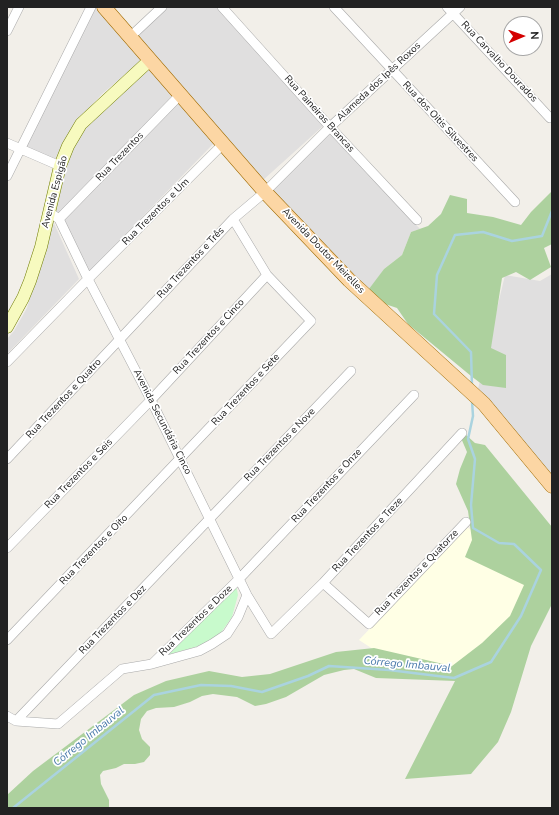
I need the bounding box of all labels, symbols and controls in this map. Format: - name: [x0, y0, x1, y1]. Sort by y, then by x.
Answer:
- north arrow: [503, 16, 543, 56]
- street label: Rua Carvalho Dourados: [458, 19, 540, 105]
- text: N: [527, 31, 542, 40]
- street label: Alameda dos Ipês Roxos: [334, 40, 424, 124]
- street label: Rua Paineiras Brancas: [281, 73, 357, 155]
- street label: Rua dos Oitis Silvestres: [400, 79, 480, 165]
- street label: Rua Trezentos: [94, 130, 146, 184]
- street label: Avenida Espigão: [40, 154, 70, 230]
- street label: Rua Trezentos e Um: [120, 176, 192, 248]
- street label: Avenida Doutor Meirelles: [279, 206, 367, 296]
- street label: Rua Trezentos e Três: [155, 225, 227, 301]
- street label: Rua Trezentos e Cinco: [171, 297, 247, 377]
- street label: Rua Trezentos e Sete: [209, 351, 283, 429]
- street label: Rua Trezentos e Quatro: [24, 356, 104, 442]
- street label: Avenida Secundária Cinco: [130, 367, 194, 477]
- street label: Rua Trezentos e Nove: [242, 406, 318, 484]
- street label: Rua Trezentos e Seis: [43, 437, 115, 511]
- street label: Rua Trezentos e Onze: [289, 446, 365, 526]
- street label: Rua Trezentos e Treze: [330, 495, 406, 575]
- street label: Rua Trezentos e Oito: [57, 512, 131, 588]
- street label: Rua Trezentos e Quatorze: [373, 527, 461, 619]
- street label: Rua Trezentos e Dez: [77, 583, 149, 657]
- street label: Rua Trezentos e Doze: [157, 583, 235, 659]
- water label: Córrego Imbauval: [363, 655, 451, 675]
- water label: Córrego Imbauval: [51, 704, 127, 770]

